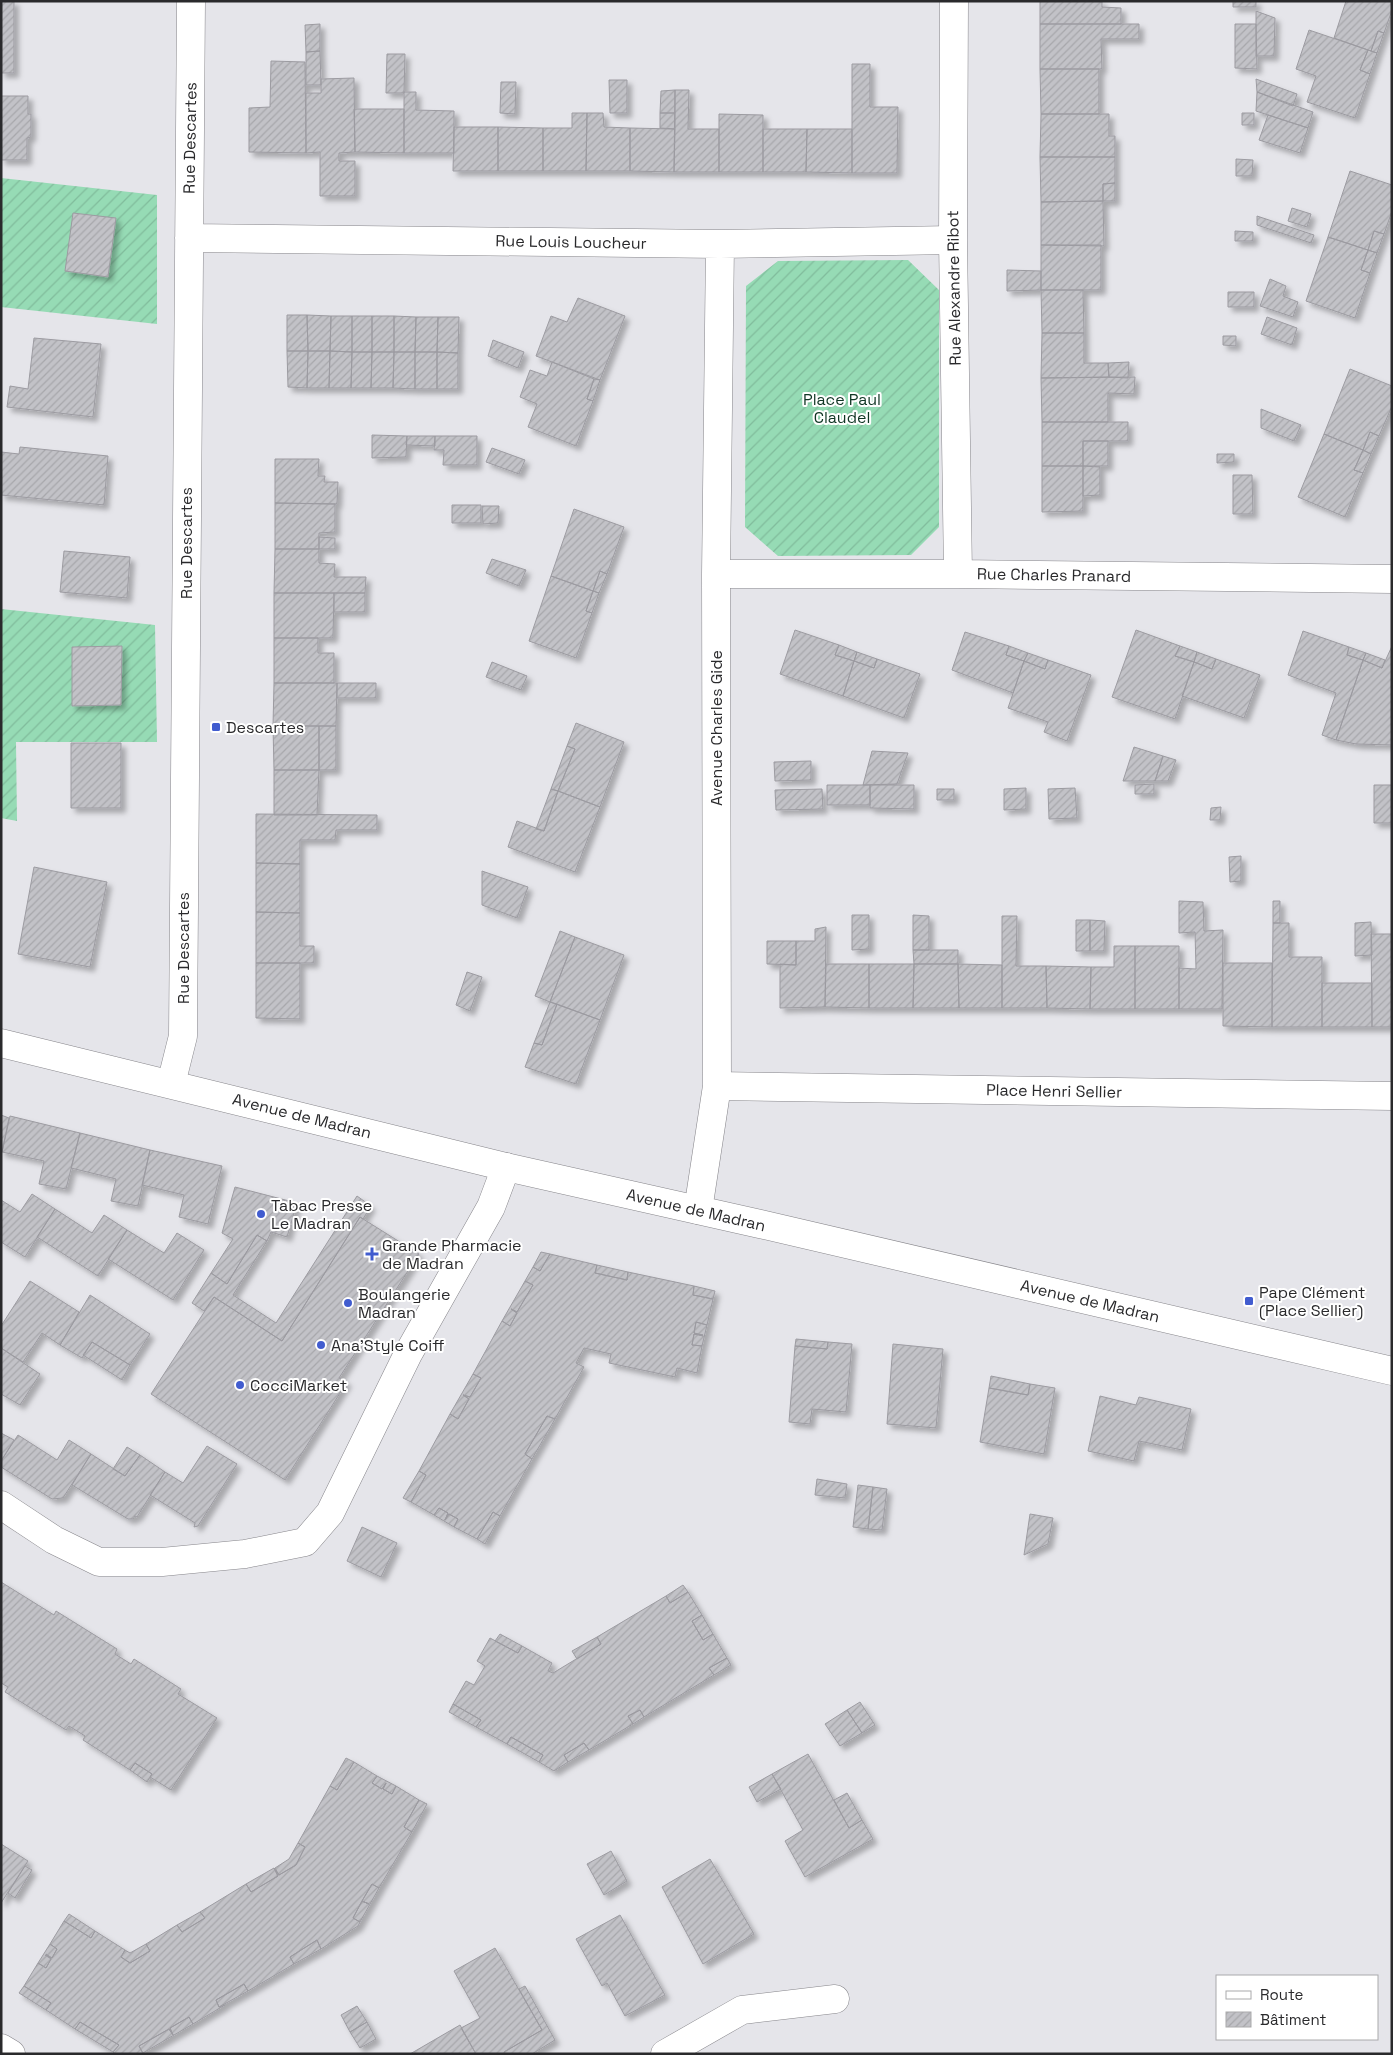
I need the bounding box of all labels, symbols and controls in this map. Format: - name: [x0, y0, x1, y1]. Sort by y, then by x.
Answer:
- street label: Rue Descartes: [179, 82, 201, 194]
- street label: Rue Alexandre Ribot: [942, 210, 966, 366]
- street label: Rue Louis Loucheur: [495, 230, 647, 254]
- park label: Place Paul Claudel: [803, 389, 881, 428]
- street label: Rue Descartes: [176, 487, 197, 599]
- street label: Rue Charles Pranard: [977, 563, 1131, 587]
- street label: Avenue Charles Gide: [706, 650, 727, 806]
- place label: Descartes: [226, 717, 304, 738]
- marker: Descartes: [210, 721, 222, 733]
- street label: Rue Descartes: [173, 892, 194, 1004]
- street label: Place Henri Sellier: [986, 1079, 1122, 1103]
- street label: Avenue de Madran: [230, 1089, 374, 1143]
- street label: Avenue de Madran: [624, 1184, 768, 1236]
- place label: Tabac Presse Le Madran: [271, 1195, 372, 1234]
- marker: Tabac Presse Le Madran: [255, 1208, 267, 1220]
- place label: Grande Pharmacie de Madran: [382, 1235, 522, 1274]
- marker: Grande Pharmacie de Madran: [366, 1248, 378, 1260]
- street label: Avenue de Madran: [1018, 1275, 1162, 1327]
- place label: Pape Clément (Place Sellier): [1259, 1282, 1365, 1321]
- place label: Boulangerie Madran: [358, 1284, 450, 1323]
- marker: Pape Clément (Place Sellier): [1243, 1295, 1255, 1307]
- marker: Boulangerie Madran: [342, 1297, 354, 1309]
- place label: Ana'Style Coiff: [331, 1335, 444, 1356]
- marker: Ana'Style Coiff: [315, 1339, 327, 1351]
- place label: CocciMarket: [250, 1375, 347, 1396]
- marker: CocciMarket: [234, 1379, 246, 1391]
- legend: [1216, 1975, 1378, 2040]
- text: Route: [1260, 1985, 1304, 2004]
- text: Bâtiment: [1260, 2010, 1326, 2029]

